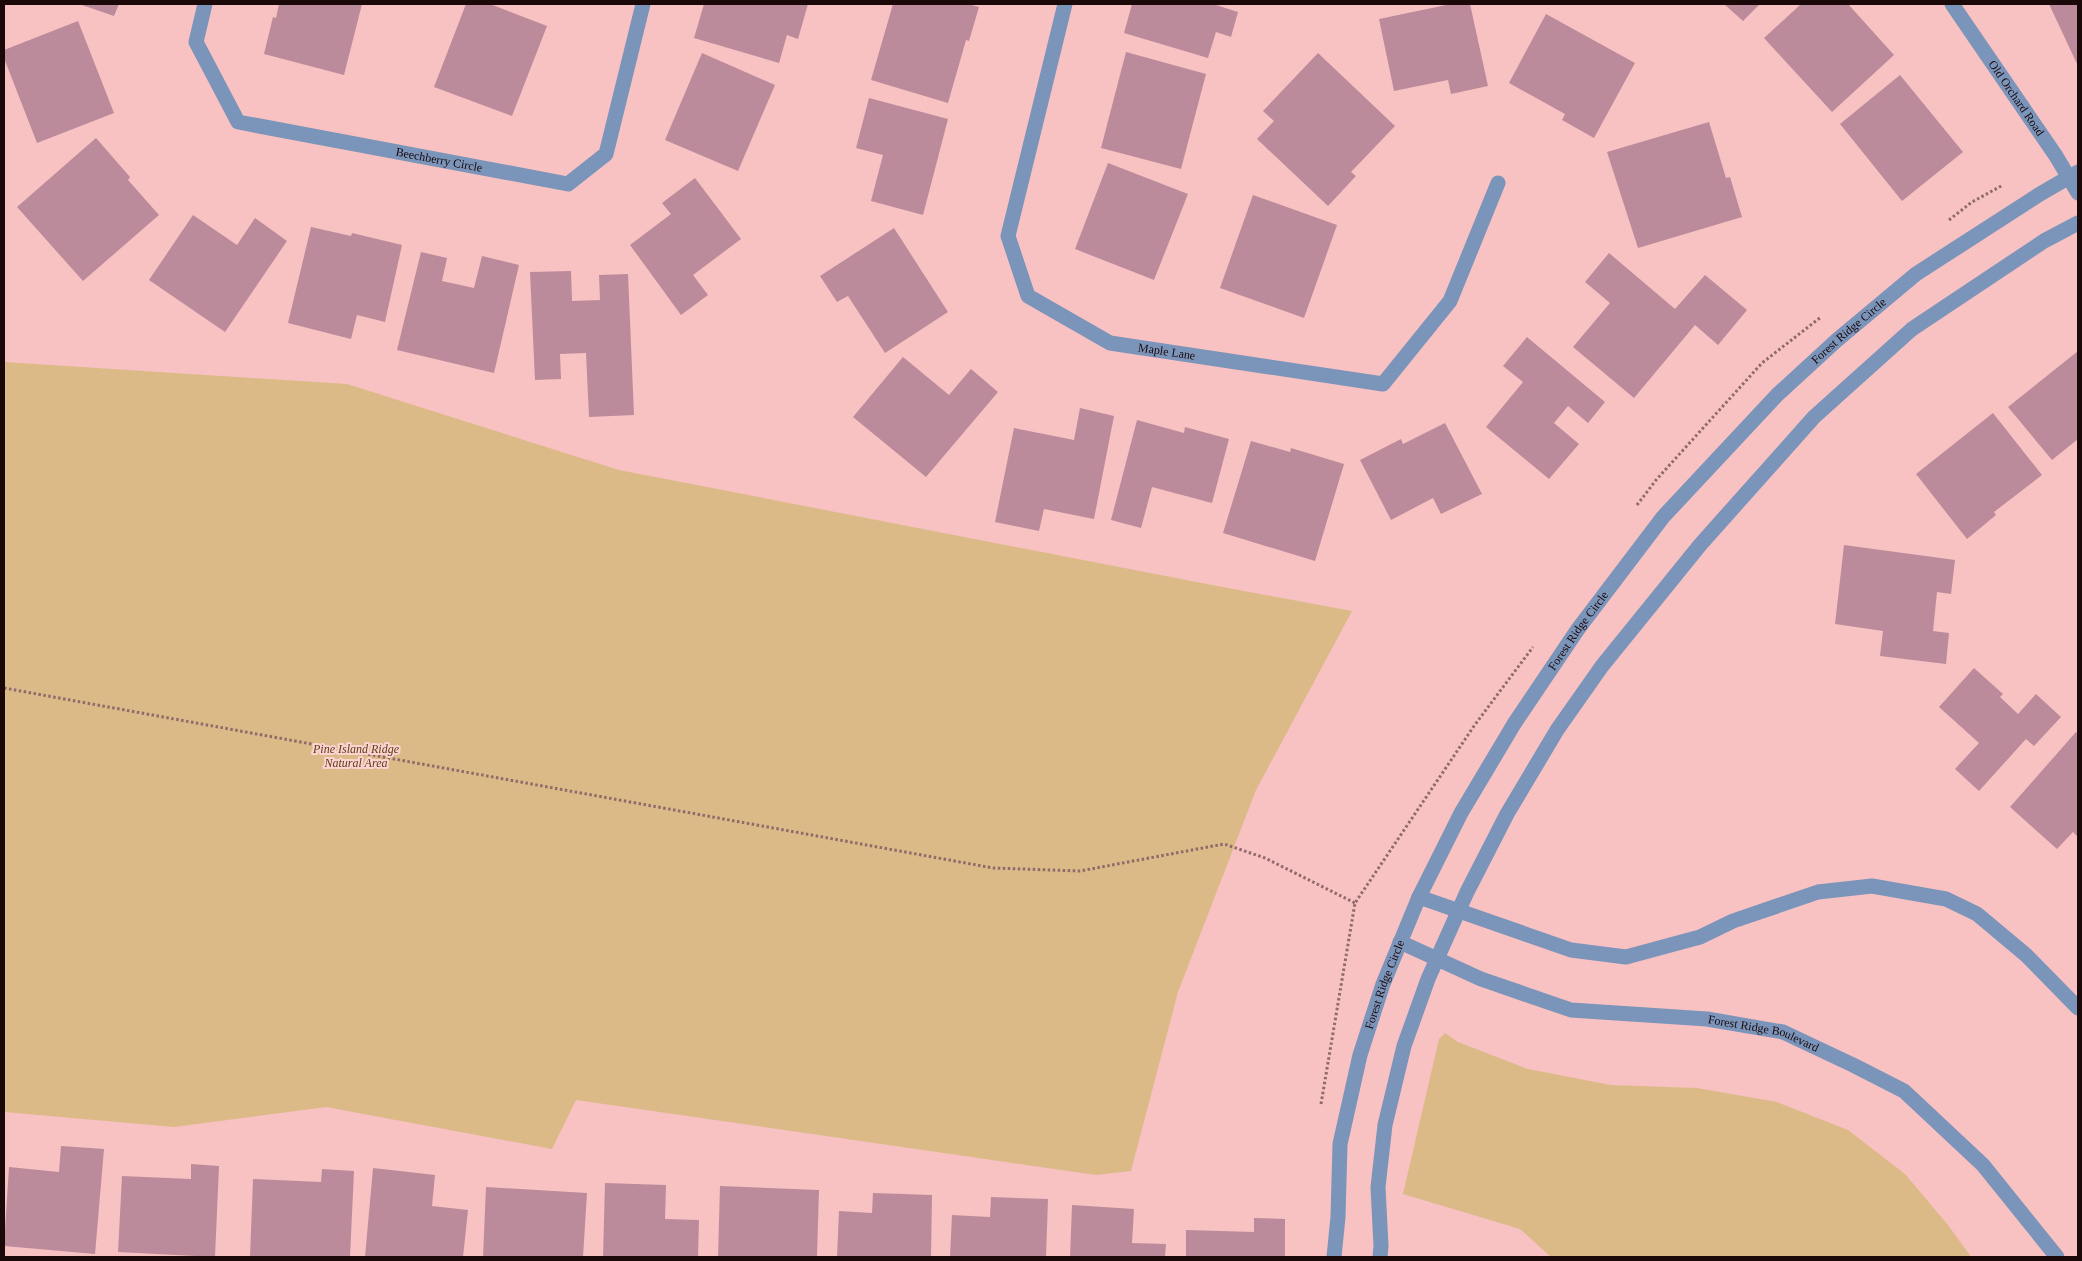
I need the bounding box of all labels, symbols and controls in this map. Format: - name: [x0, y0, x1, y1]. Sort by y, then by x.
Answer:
- street label: Old Orchard Road: [1986, 58, 2047, 139]
- street label: Beechberry Circle: [395, 145, 483, 175]
- street label: Forest Ridge Circle: [1808, 295, 1889, 367]
- street label: Maple Lane: [1137, 340, 1196, 363]
- street label: Forest Ridge Circle: [1545, 588, 1611, 673]
- park label: Pine Island Ridge Natural Area: [312, 742, 400, 770]
- street label: Forest Ridge Circle: [1362, 938, 1407, 1031]
- street label: Forest Ridge Boulevard: [1707, 1012, 1821, 1055]

